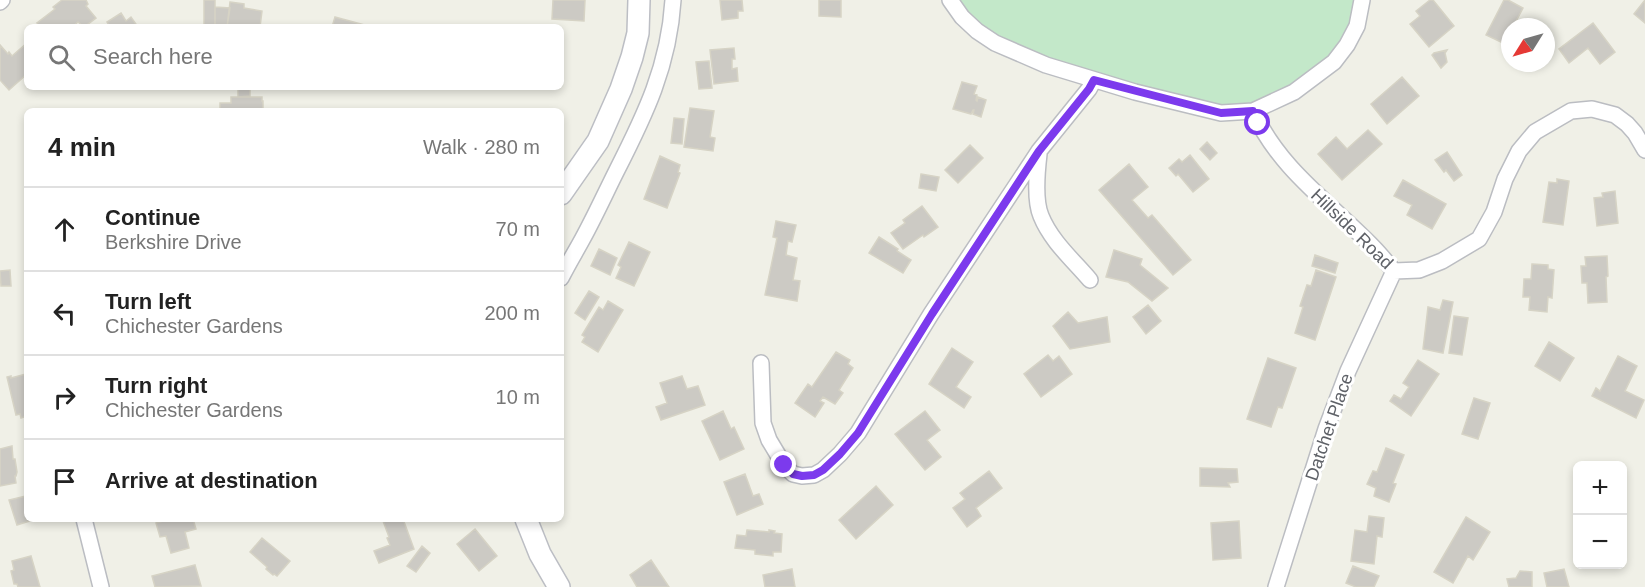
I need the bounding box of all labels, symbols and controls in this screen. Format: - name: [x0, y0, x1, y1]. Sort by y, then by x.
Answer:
- north arrow: [1501, 18, 1555, 72]
- search box: [24, 24, 564, 90]
- icon: search: [45, 41, 78, 74]
- text: Search here: [93, 44, 213, 69]
- route start: [1244, 109, 1270, 135]
- text: 4 min: [48, 132, 116, 162]
- text: Walk · 280 m: [423, 136, 540, 158]
- street label: Hillside Road: [1307, 185, 1397, 273]
- text: Continue: [105, 205, 200, 230]
- icon: ahead: [48, 213, 81, 246]
- text: 70 m: [496, 218, 540, 240]
- text: Berkshire Drive: [105, 231, 242, 253]
- text: Turn left: [105, 289, 191, 314]
- icon: left: [48, 297, 81, 330]
- text: 200 m: [484, 302, 540, 324]
- text: Chichester Gardens: [105, 315, 283, 337]
- street label: Datchet Place: [1301, 371, 1357, 483]
- text: Turn right: [105, 373, 207, 398]
- icon: right: [48, 381, 81, 414]
- text: 10 m: [496, 386, 540, 408]
- text: Chichester Gardens: [105, 399, 283, 421]
- route end: [770, 451, 796, 477]
- map controls: [1573, 461, 1627, 569]
- button: +: [1573, 461, 1627, 515]
- icon: arrive: [48, 465, 81, 498]
- text: Arrive at destination: [105, 468, 318, 493]
- button: −: [1573, 515, 1627, 569]

